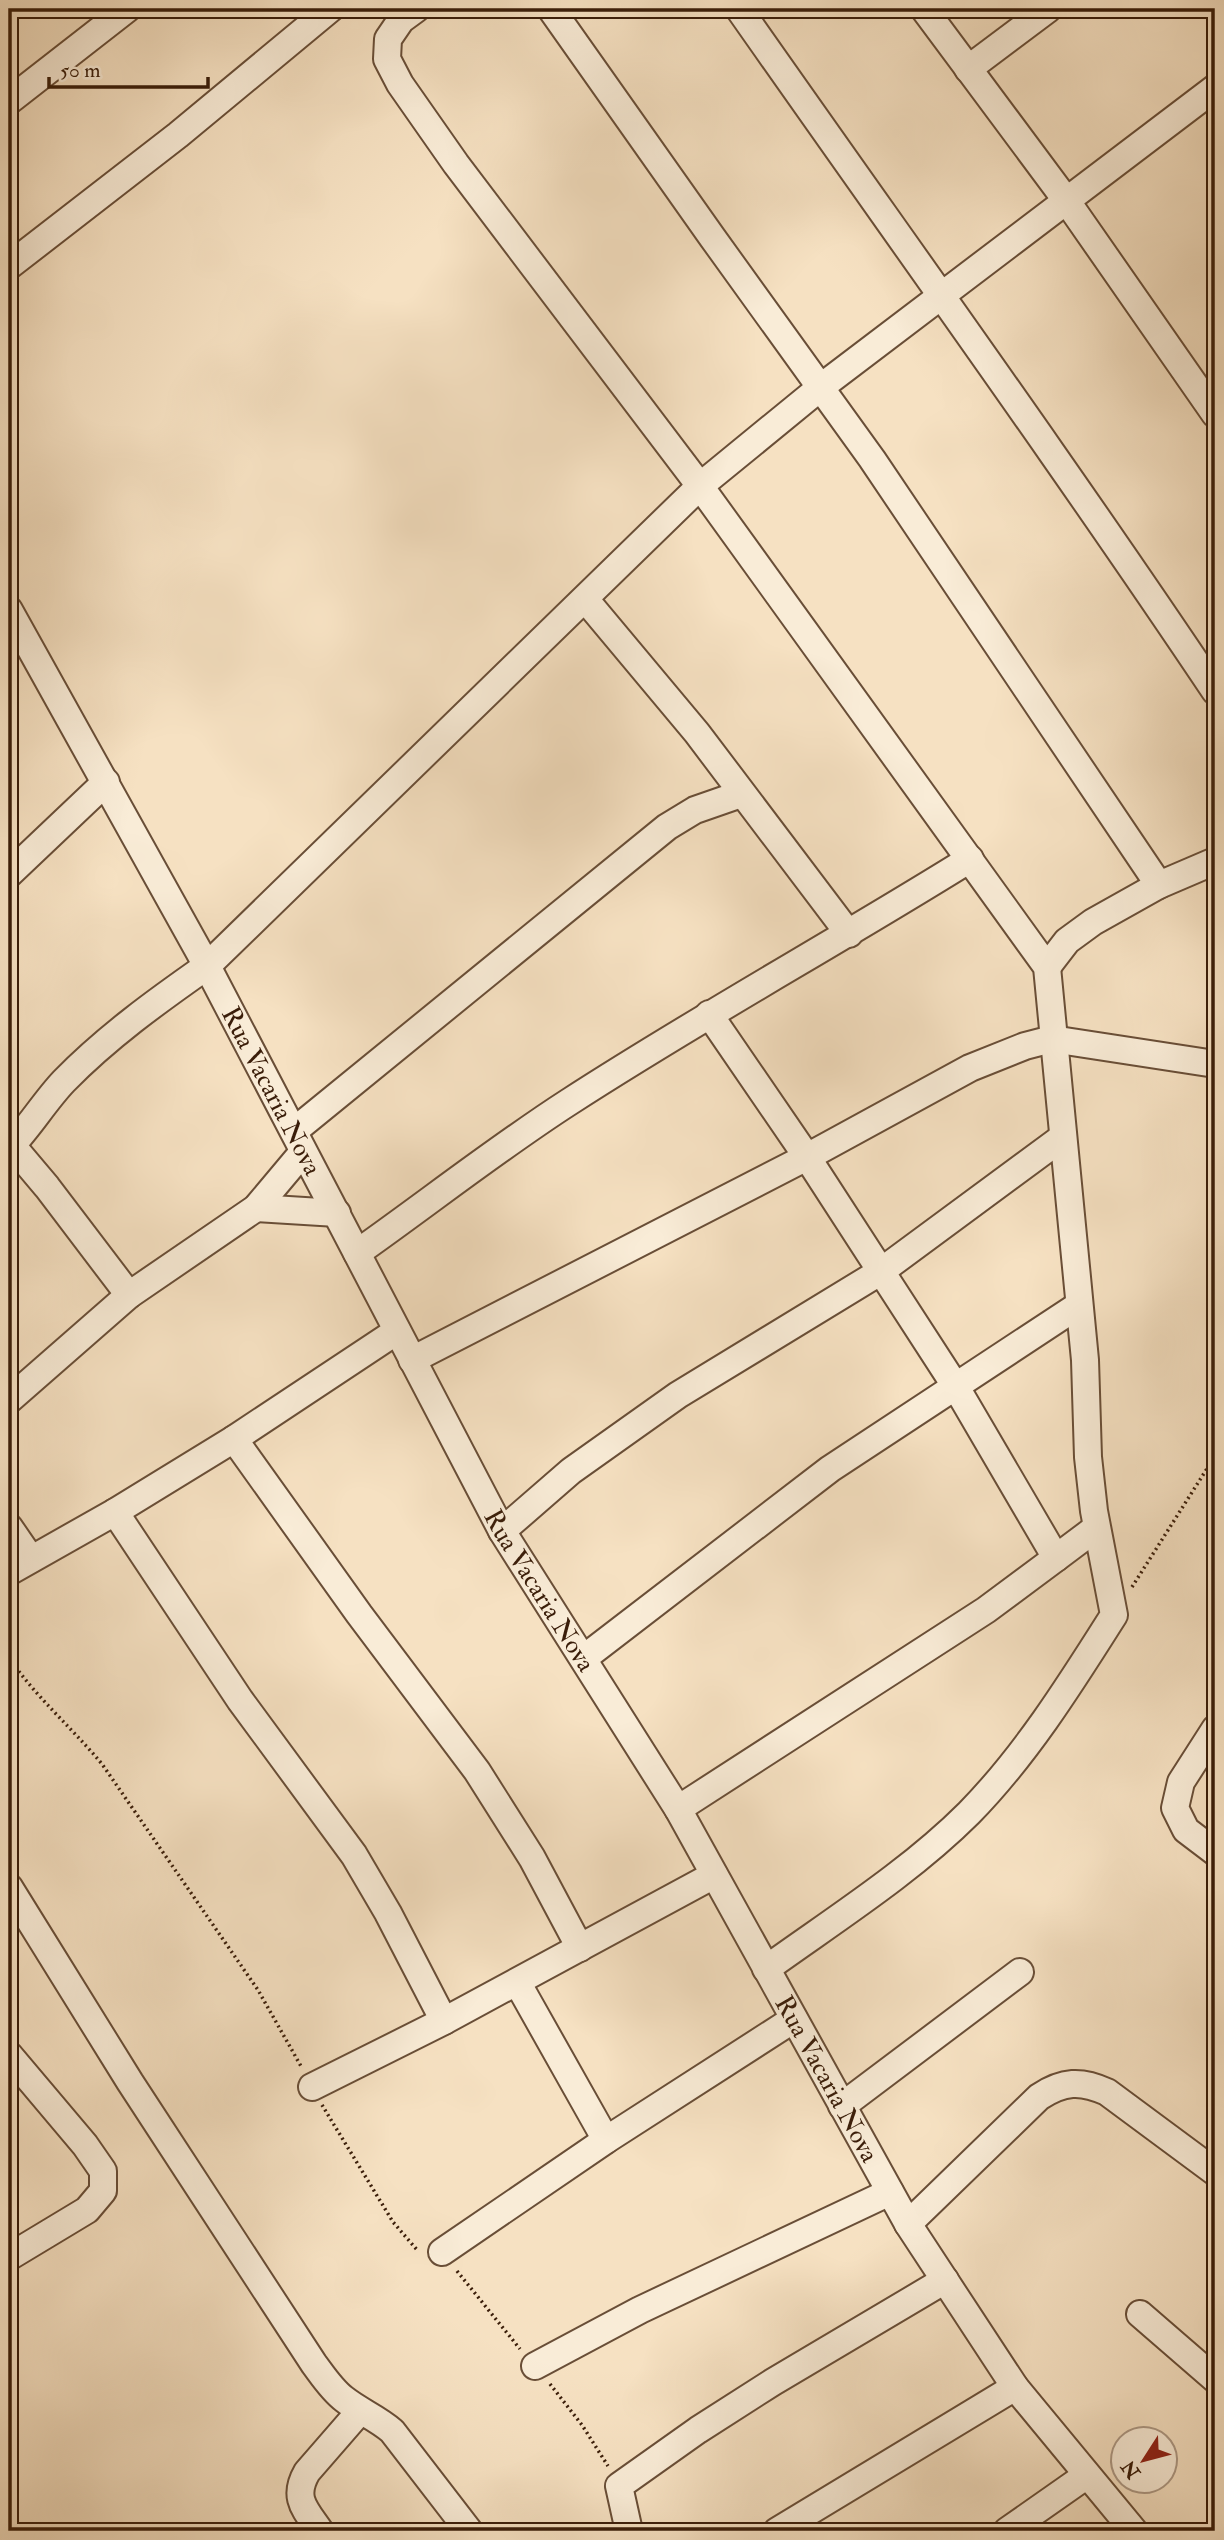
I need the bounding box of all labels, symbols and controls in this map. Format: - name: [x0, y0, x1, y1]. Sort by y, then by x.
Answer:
- scale bar: [49, 46, 208, 90]
- text: 50 m: [60, 57, 101, 84]
- street label: Rua Vacaria Nova: [214, 1001, 329, 1181]
- street label: Rua Vacaria Nova: [476, 1504, 602, 1678]
- street label: Rua Vacaria Nova: [768, 1990, 886, 2168]
- north arrow: [1108, 2424, 1178, 2494]
- text: N: [1116, 2455, 1146, 2484]

